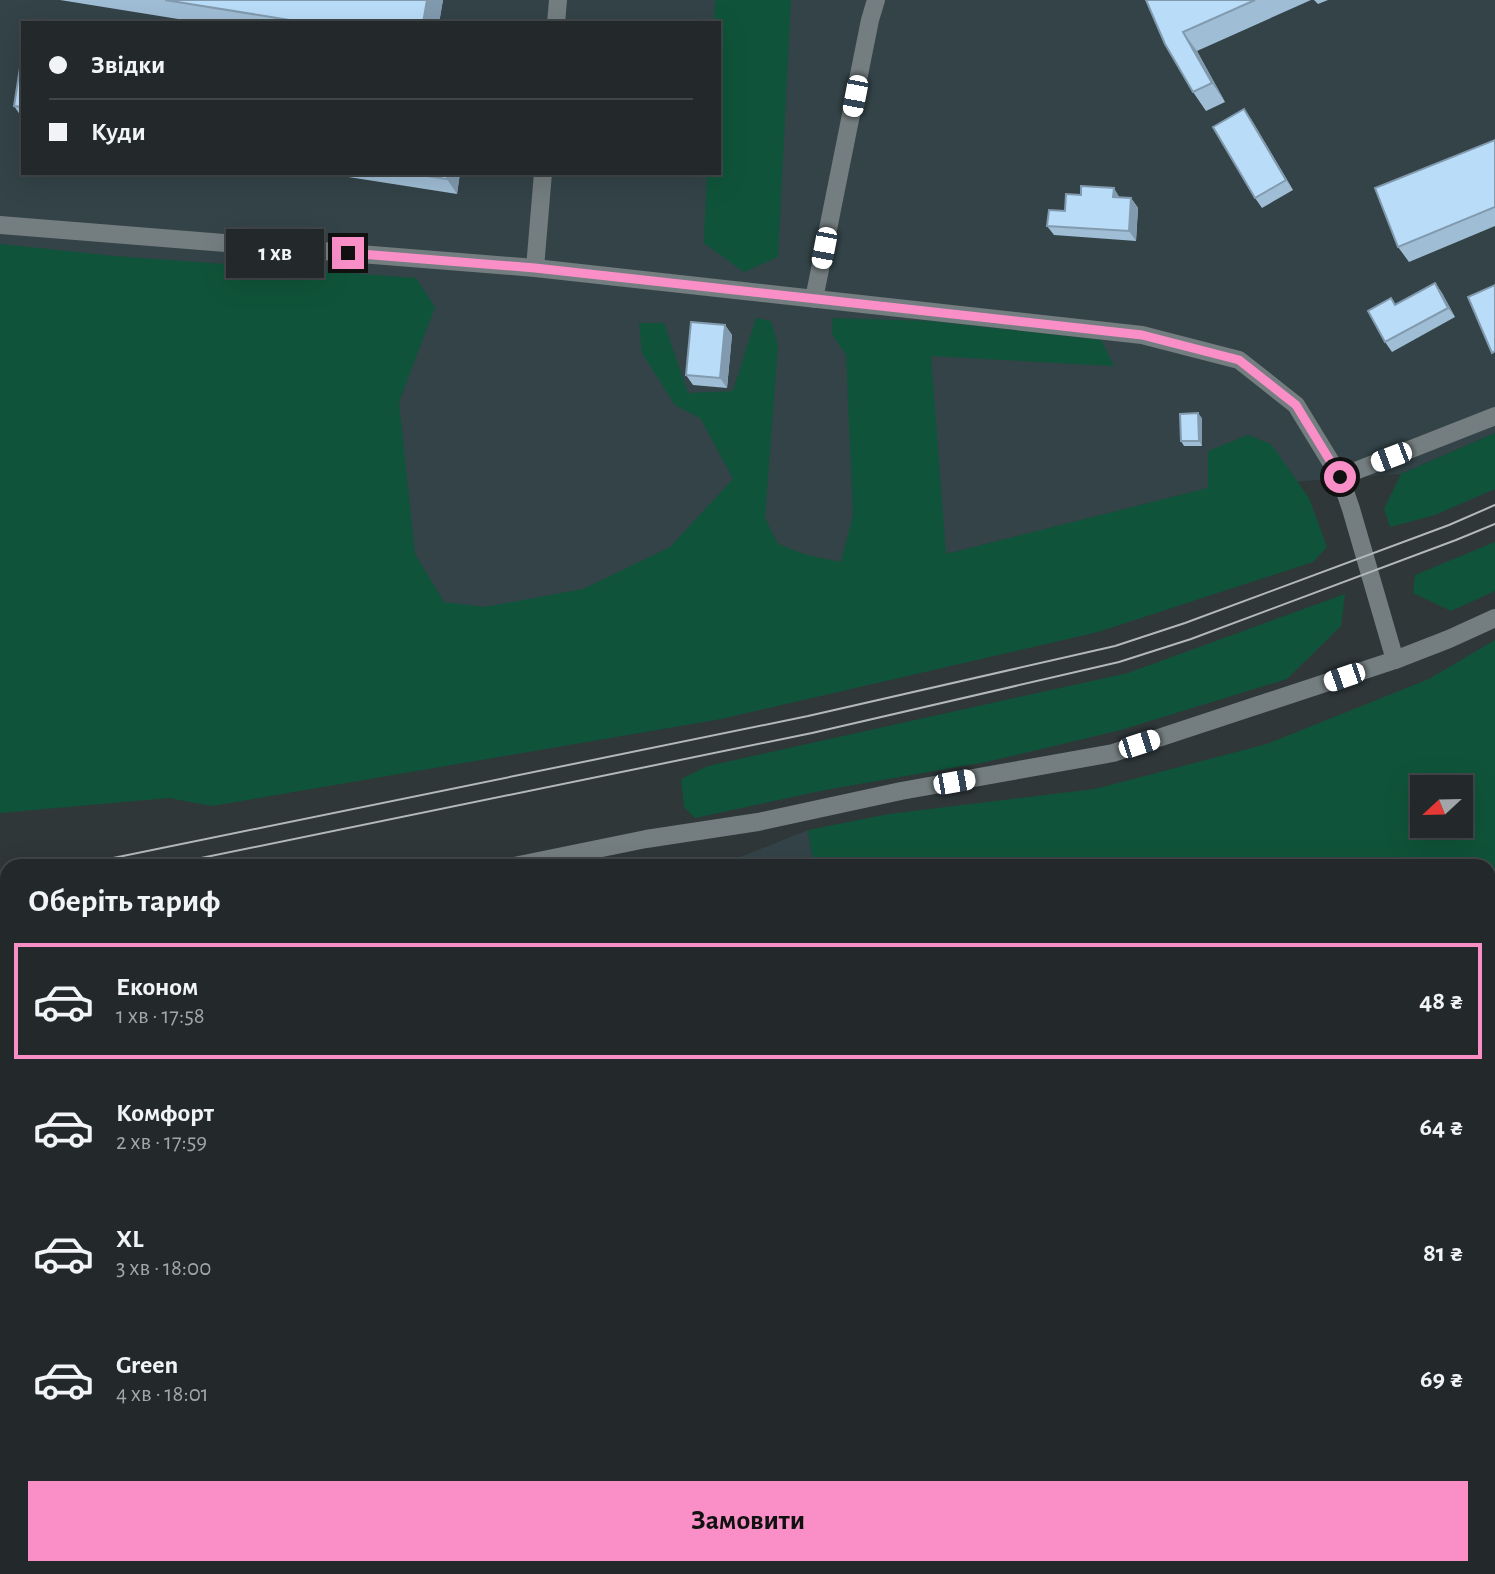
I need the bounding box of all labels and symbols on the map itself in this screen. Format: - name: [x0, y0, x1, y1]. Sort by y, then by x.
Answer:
- car: [841, 73, 870, 119]
- car: [810, 225, 839, 271]
- callout: 1 хв: [226, 229, 324, 278]
- route end: [332, 237, 364, 269]
- car: [1368, 440, 1415, 474]
- route start: [1324, 461, 1356, 493]
- car: [1321, 660, 1368, 694]
- car: [1116, 728, 1163, 760]
- car: [932, 768, 977, 796]
- north arrow: [1410, 775, 1474, 838]

